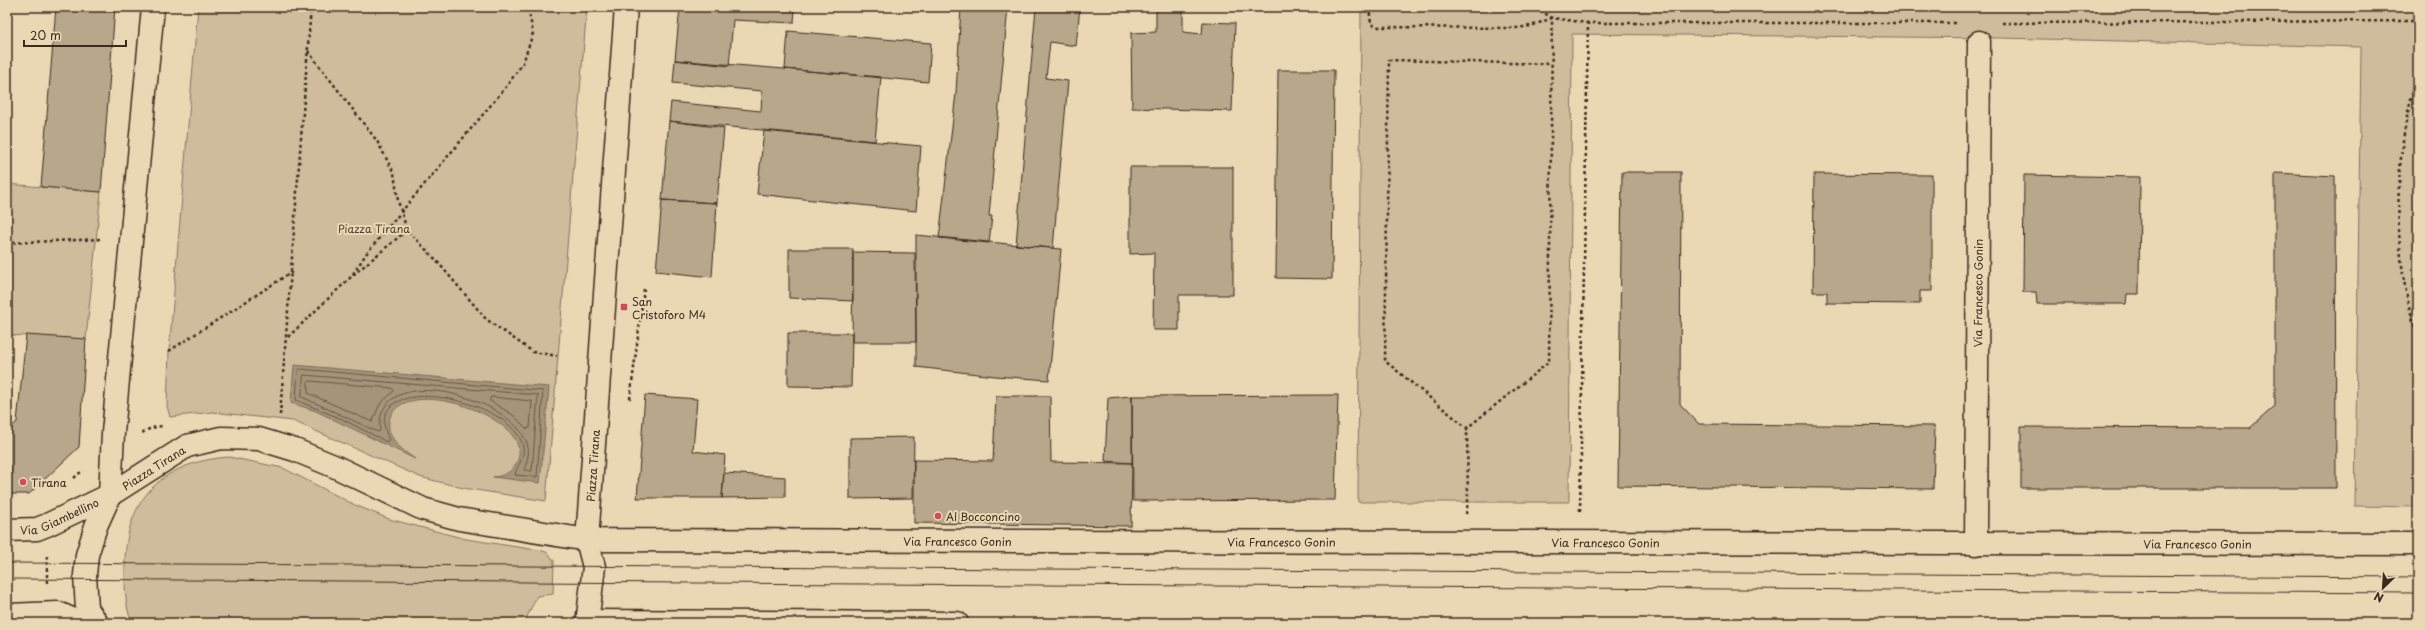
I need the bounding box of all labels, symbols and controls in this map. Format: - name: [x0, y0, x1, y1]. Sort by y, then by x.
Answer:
- scale bar: [24, 22, 126, 48]
- text: 20 m: [30, 26, 61, 44]
- park label: Piazza Tirana: [338, 220, 410, 237]
- street label: Via Francesco Gonin: [1969, 239, 1986, 347]
- place label: San Cristoforo M4: [632, 293, 706, 323]
- marker: San Cristoforo M4: [619, 302, 629, 312]
- street label: Piazza Tirana: [581, 429, 604, 502]
- street label: Piazza Tirana: [118, 441, 189, 494]
- place label: Tirana: [31, 474, 67, 491]
- marker: Tirana: [18, 477, 28, 487]
- street label: Via Giambellino: [20, 493, 101, 538]
- place label: Al Bocconcino: [946, 508, 1020, 525]
- marker: Al Bocconcino: [933, 511, 943, 521]
- street label: Via Francesco Gonin: [903, 532, 1012, 549]
- street label: Via Francesco Gonin: [1227, 533, 1336, 550]
- street label: Via Francesco Gonin: [1551, 534, 1660, 551]
- street label: Via Francesco Gonin: [2143, 535, 2252, 552]
- north arrow: [2363, 568, 2403, 608]
- text: N: [2371, 588, 2386, 607]

